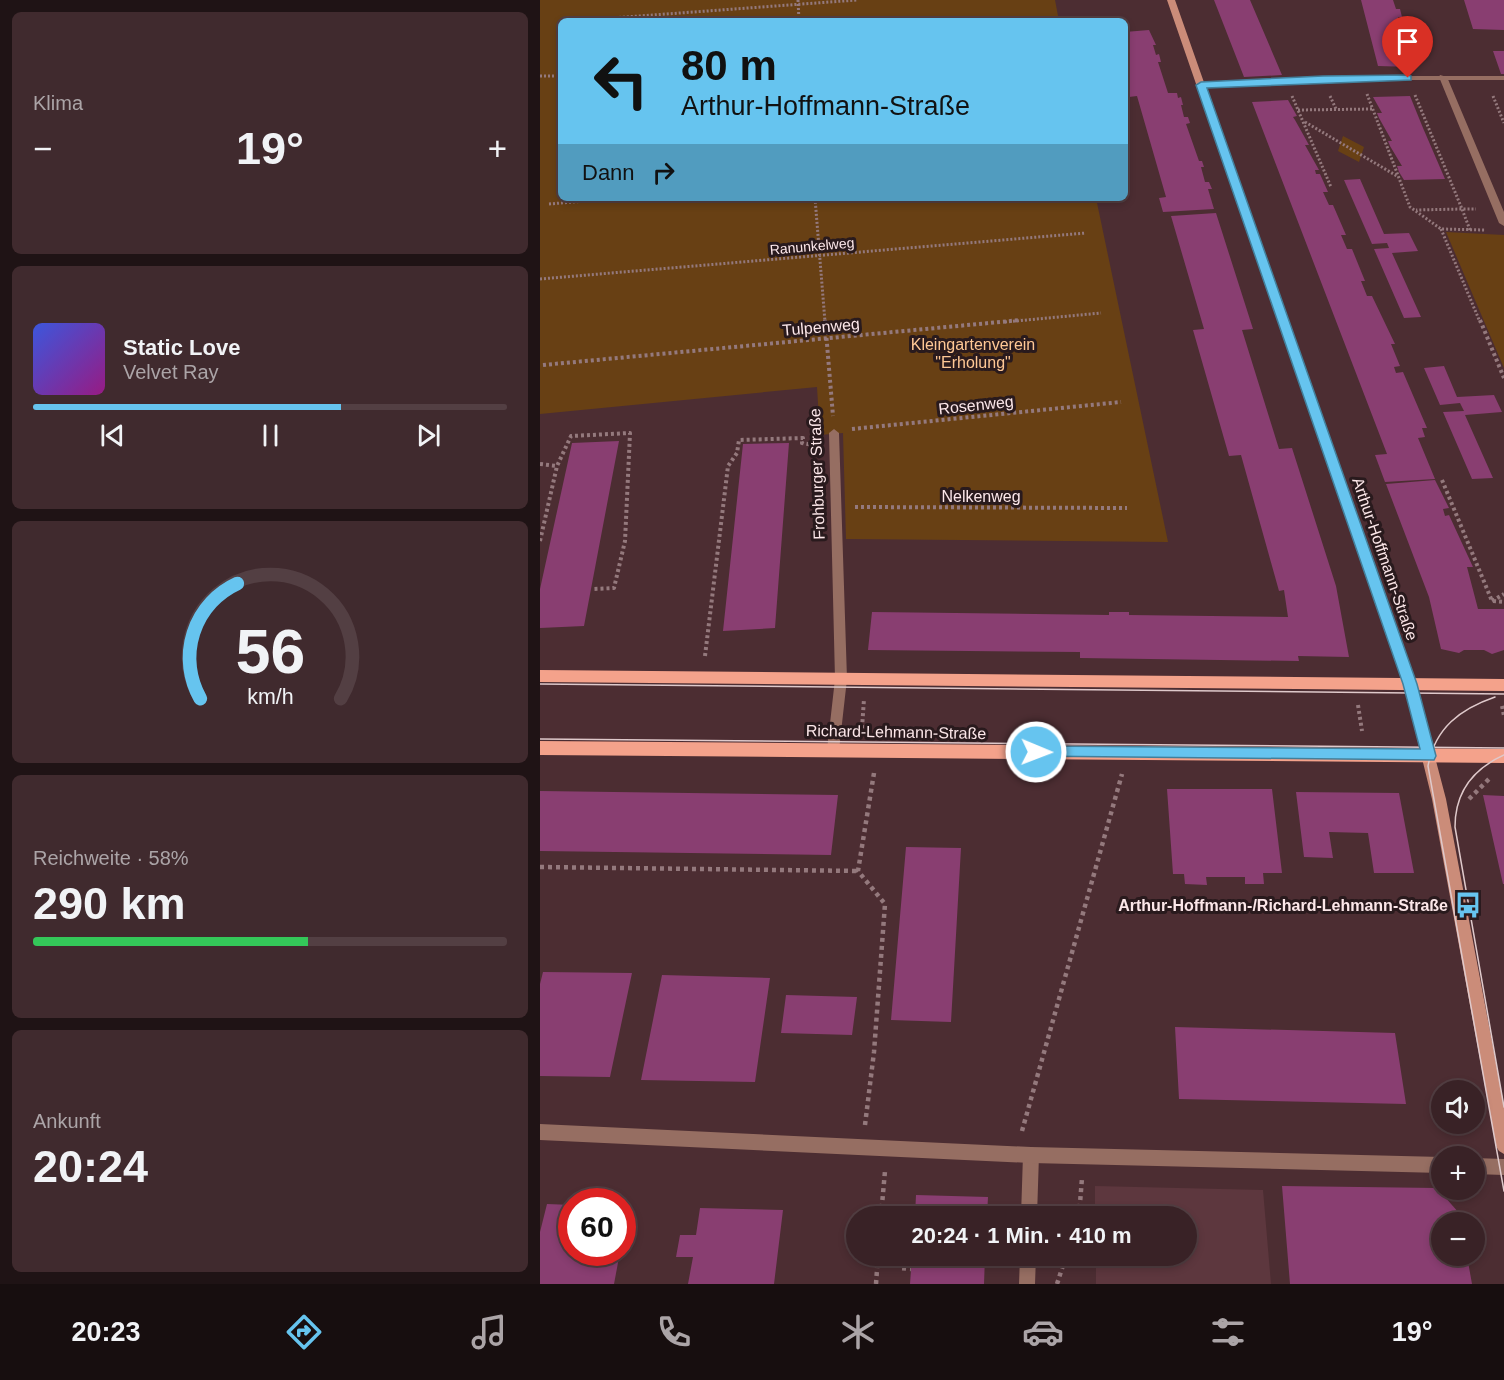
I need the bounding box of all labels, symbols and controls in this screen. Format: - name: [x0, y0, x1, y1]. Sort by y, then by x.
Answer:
- pin: [1382, 16, 1433, 78]
- icon: arrive: [1391, 25, 1424, 58]
- icon: left: [582, 42, 660, 120]
- text: 80 m: [681, 42, 777, 89]
- text: Arthur-Hoffmann-Straße: [681, 91, 970, 121]
- text: Klima: [33, 92, 83, 114]
- text: 19°: [236, 123, 304, 174]
- text: −: [33, 130, 52, 167]
- text: +: [488, 130, 507, 167]
- icon: right: [647, 156, 680, 189]
- text: Dann: [582, 160, 635, 185]
- street label: Ranunkelweg: [769, 234, 855, 258]
- street label: Tulpenweg: [782, 315, 860, 339]
- text: Static Love: [123, 335, 240, 360]
- park label: Kleingartenverein "Erholung": [911, 336, 1035, 371]
- text: Velvet Ray: [123, 361, 219, 383]
- street label: Rosenweg: [938, 393, 1014, 417]
- street label: Frohburger Straße: [806, 408, 828, 540]
- icon: previous: [96, 419, 129, 452]
- icon: pause: [254, 419, 287, 452]
- icon: next: [412, 419, 445, 452]
- street label: Arthur-Hoffmann-Straße: [1349, 475, 1421, 643]
- street label: Nelkenweg: [941, 488, 1021, 505]
- text: 56: [235, 617, 305, 686]
- text: km/h: [247, 685, 293, 709]
- position arrow: [1004, 720, 1068, 784]
- street label: Richard-Lehmann-Straße: [806, 722, 986, 742]
- text: Reichweite · 58%: [33, 847, 189, 869]
- text: 290 km: [33, 878, 186, 929]
- bus stop icon: Arthur-Hoffmann-/Richard-Lehmann-Straße: [1453, 890, 1483, 920]
- place label: Arthur-Hoffmann-/Richard-Lehmann-Straße: [1118, 897, 1448, 914]
- map controls: [1431, 1080, 1485, 1266]
- button: sound: [1431, 1080, 1485, 1134]
- text: Ankunft: [33, 1110, 101, 1132]
- text: 20:24: [33, 1141, 148, 1192]
- button: +: [1431, 1146, 1485, 1200]
- speed limit sign: 60: [558, 1188, 636, 1266]
- button: −: [1431, 1212, 1485, 1266]
- text: 20:24 · 1 Min. · 410 m: [911, 1223, 1132, 1248]
- icon: directions: [283, 1311, 325, 1353]
- icon: music: [468, 1311, 510, 1353]
- icon: phone: [653, 1311, 695, 1353]
- icon: climate: [837, 1311, 879, 1353]
- icon: car: [1022, 1311, 1064, 1353]
- icon: filters: [1207, 1311, 1249, 1353]
- text: 20:23: [71, 1317, 140, 1347]
- text: 19°: [1392, 1317, 1433, 1347]

